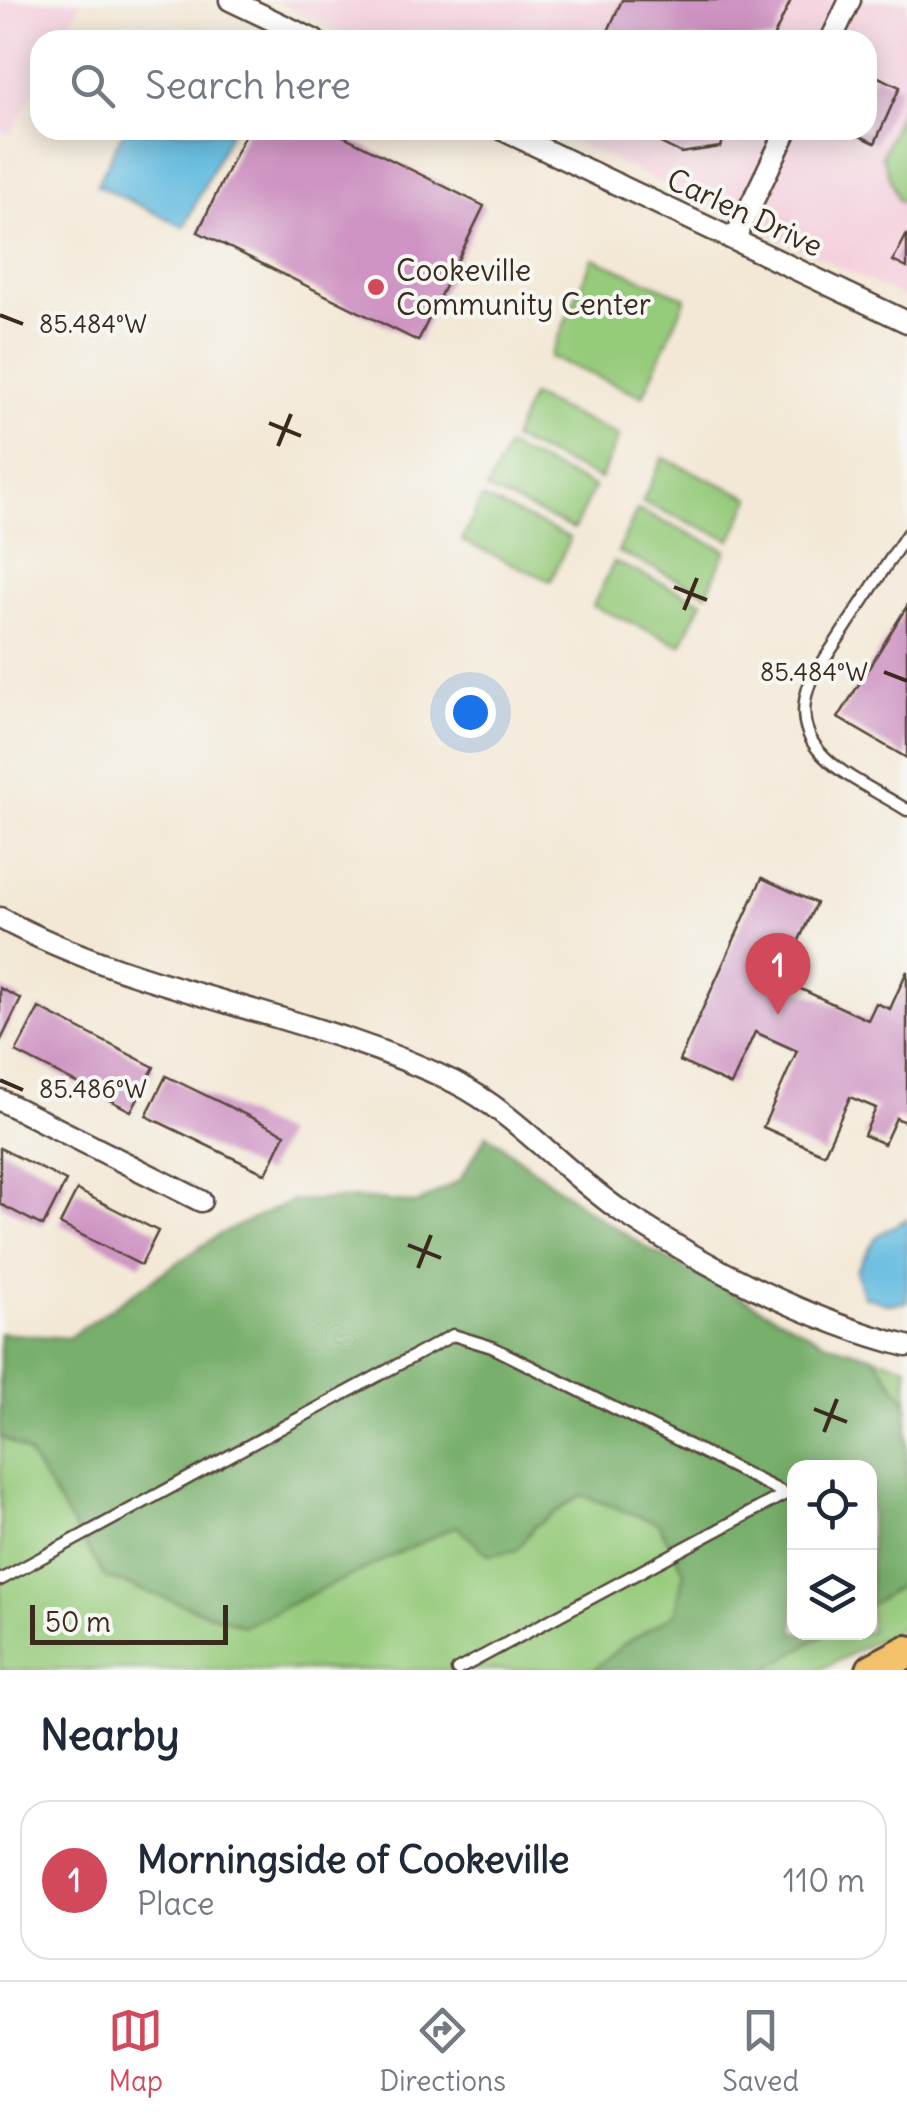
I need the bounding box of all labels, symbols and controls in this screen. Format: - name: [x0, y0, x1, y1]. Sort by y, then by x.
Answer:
- search box: [30, 30, 877, 140]
- icon: search: [65, 58, 120, 113]
- text: Search here: [145, 62, 351, 109]
- street label: Carlen Drive: [661, 159, 829, 265]
- place label: Cookeville Community Center: [396, 251, 651, 323]
- marker: Cookeville Community Center: [365, 276, 387, 298]
- text: 85.484°W: [39, 308, 147, 340]
- text: 85.484°W: [760, 656, 868, 688]
- your location: [445, 687, 496, 738]
- pin: 1: [746, 932, 810, 1015]
- text: 85.486°W: [39, 1073, 147, 1105]
- map controls: [787, 1460, 877, 1640]
- button: locate: [787, 1460, 877, 1550]
- button: layers: [787, 1550, 877, 1640]
- scale bar: [30, 1600, 228, 1644]
- text: 50 m: [45, 1604, 111, 1640]
- text: Nearby: [40, 1709, 179, 1761]
- text: Morningside of Cookeville: [137, 1836, 570, 1883]
- text: 1: [68, 1860, 81, 1901]
- text: 110 m: [783, 1860, 865, 1901]
- text: Place: [137, 1883, 214, 1924]
- tab: Map: [108, 2003, 163, 2099]
- tab: Directions: [379, 2003, 506, 2099]
- tab: Saved: [722, 2003, 799, 2099]

